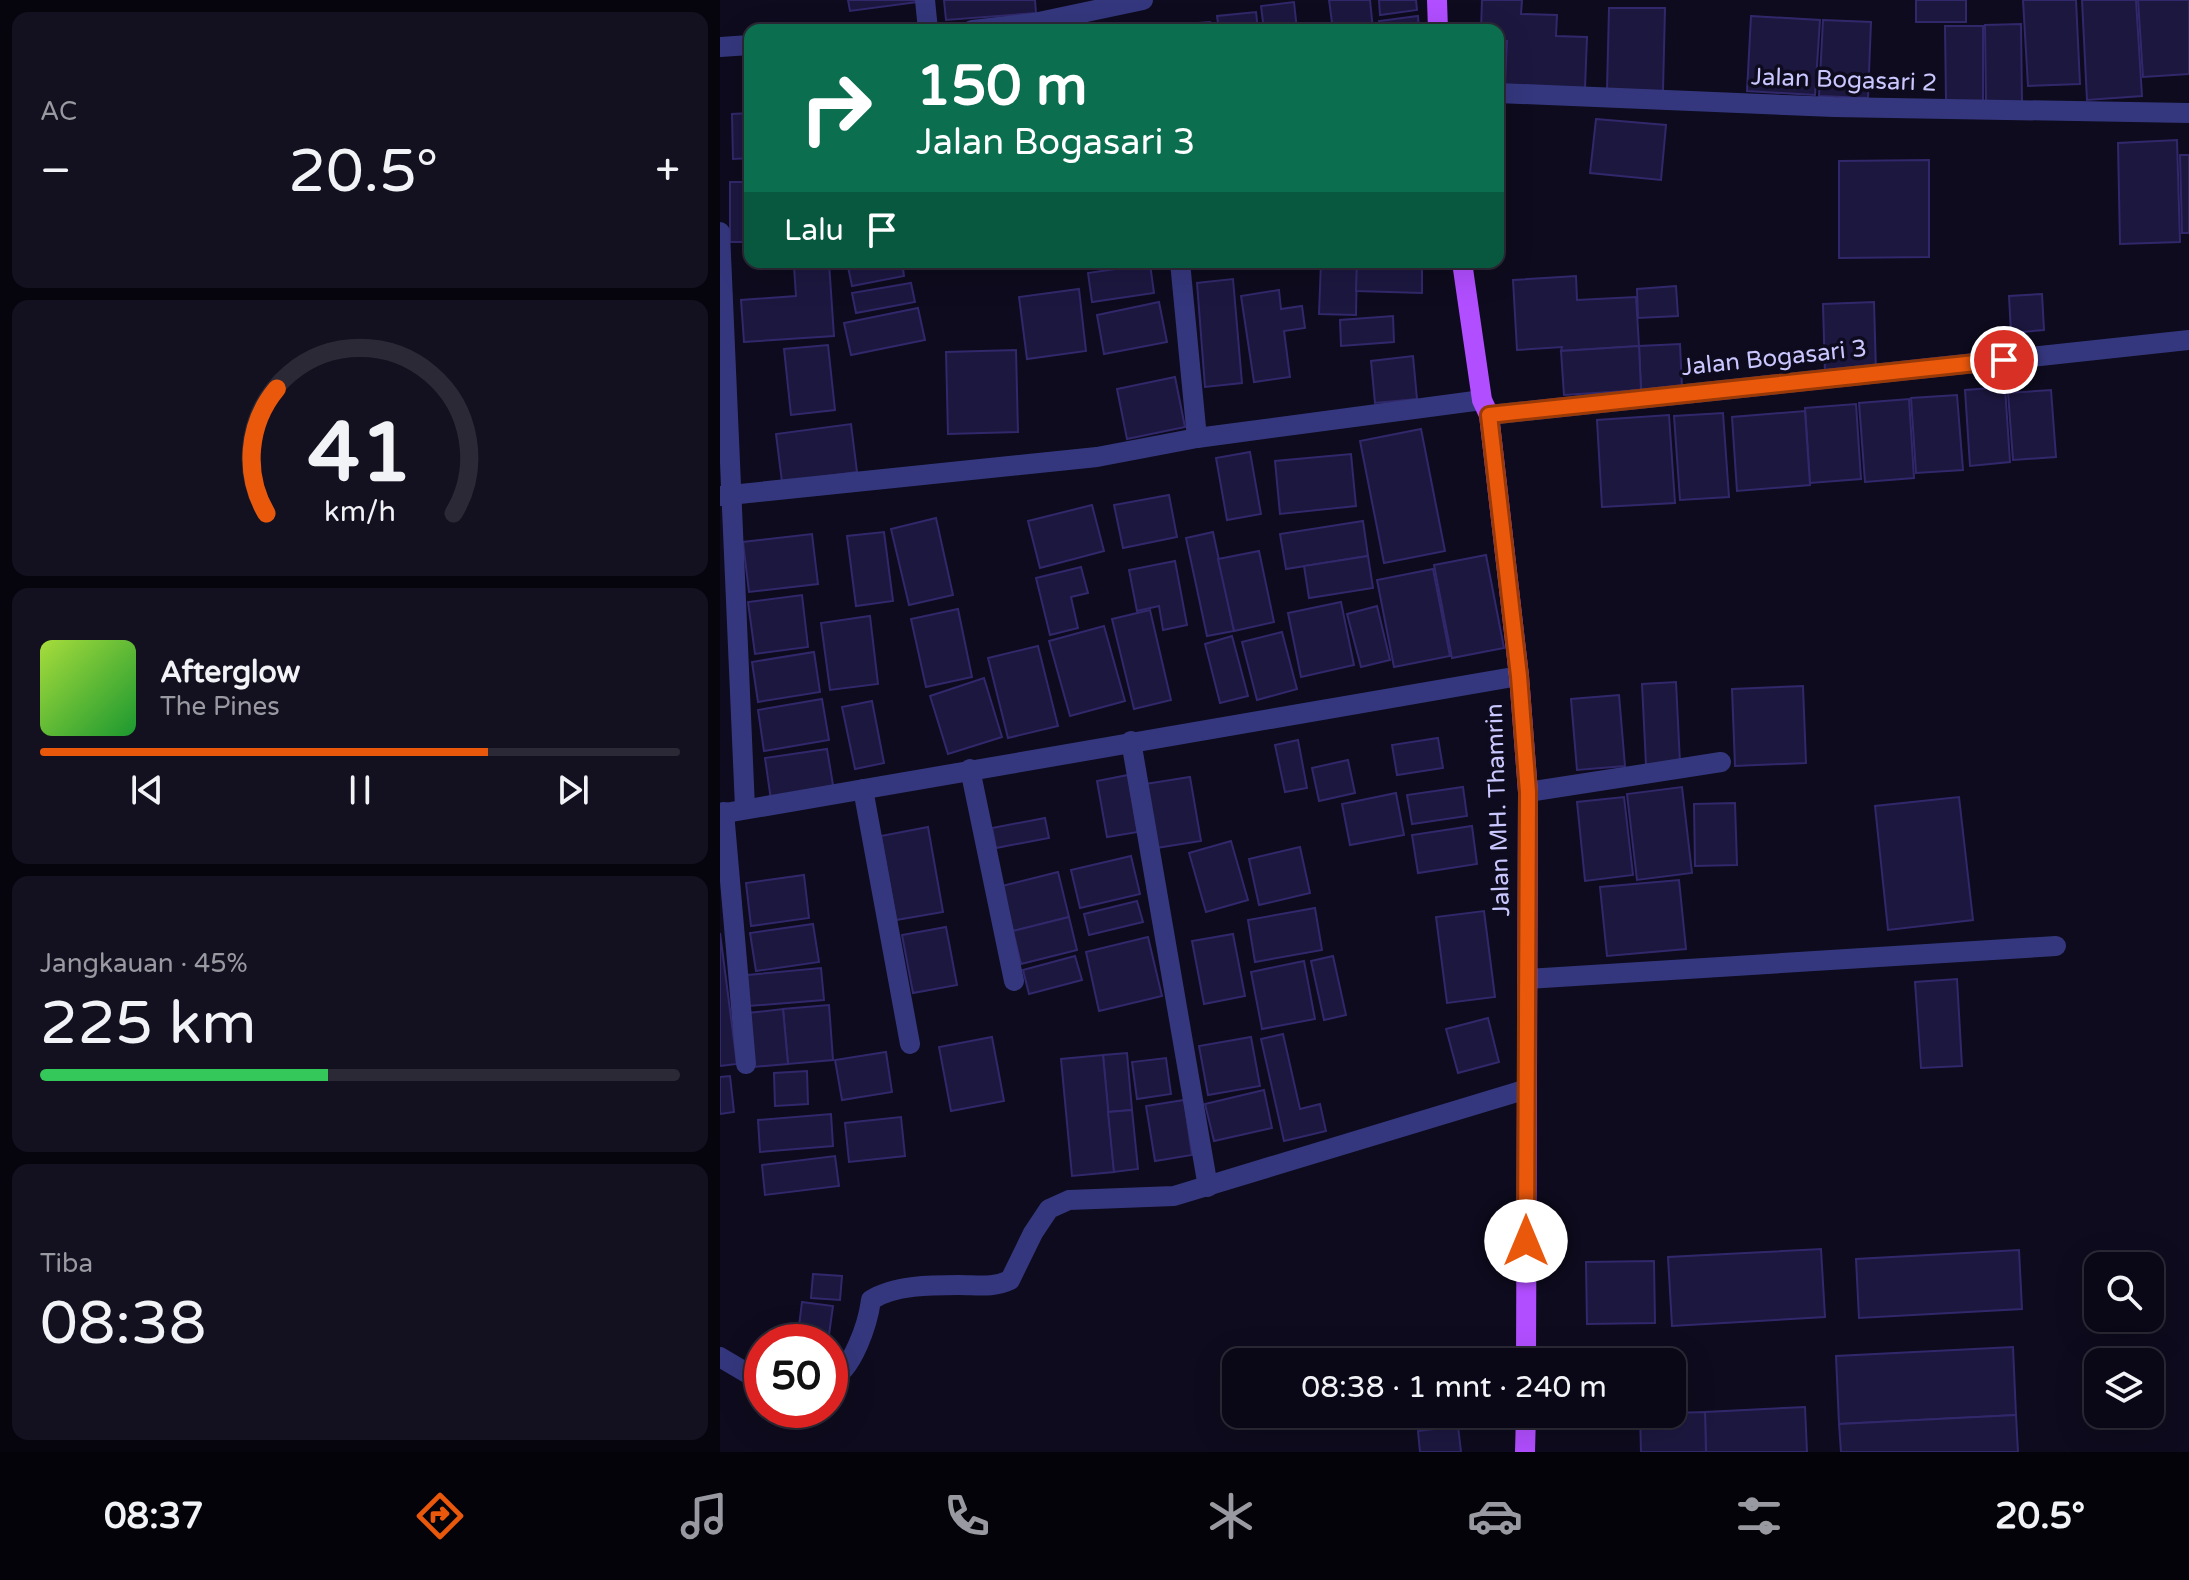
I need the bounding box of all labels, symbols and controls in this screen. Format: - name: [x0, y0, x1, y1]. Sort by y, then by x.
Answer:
- text: 150 m: [916, 53, 1087, 120]
- icon: right: [784, 56, 888, 160]
- street label: Jalan Bogasari 2: [1750, 62, 1938, 98]
- text: AC: [40, 96, 77, 127]
- text: Jalan Bogasari 3: [916, 121, 1195, 164]
- text: 20.5°: [288, 136, 438, 208]
- text: −: [40, 145, 71, 198]
- text: +: [655, 145, 680, 198]
- icon: arrive: [860, 208, 904, 252]
- text: Lalu: [784, 212, 844, 249]
- pin: [1970, 326, 2038, 394]
- street label: Jalan Bogasari 3: [1680, 334, 1868, 382]
- icon: arrive: [1982, 338, 2026, 382]
- text: 41: [308, 404, 412, 504]
- text: km/h: [324, 495, 396, 529]
- text: Afterglow: [160, 654, 300, 691]
- text: The Pines: [160, 691, 280, 722]
- street label: Jalan MH. Thamrin: [1480, 703, 1516, 917]
- icon: previous: [125, 768, 169, 812]
- icon: pause: [338, 768, 382, 812]
- icon: next: [551, 768, 595, 812]
- text: Jangkauan · 45%: [40, 948, 248, 979]
- text: 225 km: [40, 988, 256, 1060]
- position arrow: [1484, 1199, 1568, 1283]
- text: Tiba: [40, 1248, 93, 1279]
- map controls: [2084, 1252, 2164, 1428]
- button: search: [2084, 1252, 2164, 1332]
- text: 08:38: [40, 1288, 206, 1360]
- speed limit sign: 50: [744, 1324, 848, 1428]
- button: layers: [2084, 1348, 2164, 1428]
- text: 08:38 · 1 mnt · 240 m: [1301, 1369, 1607, 1406]
- icon: directions: [412, 1488, 468, 1544]
- icon: music: [676, 1488, 732, 1544]
- icon: phone: [939, 1488, 995, 1544]
- icon: climate: [1203, 1488, 1259, 1544]
- icon: car: [1467, 1488, 1523, 1544]
- icon: filters: [1731, 1488, 1787, 1544]
- text: 08:37: [104, 1495, 204, 1538]
- text: 20.5°: [1995, 1495, 2085, 1538]

